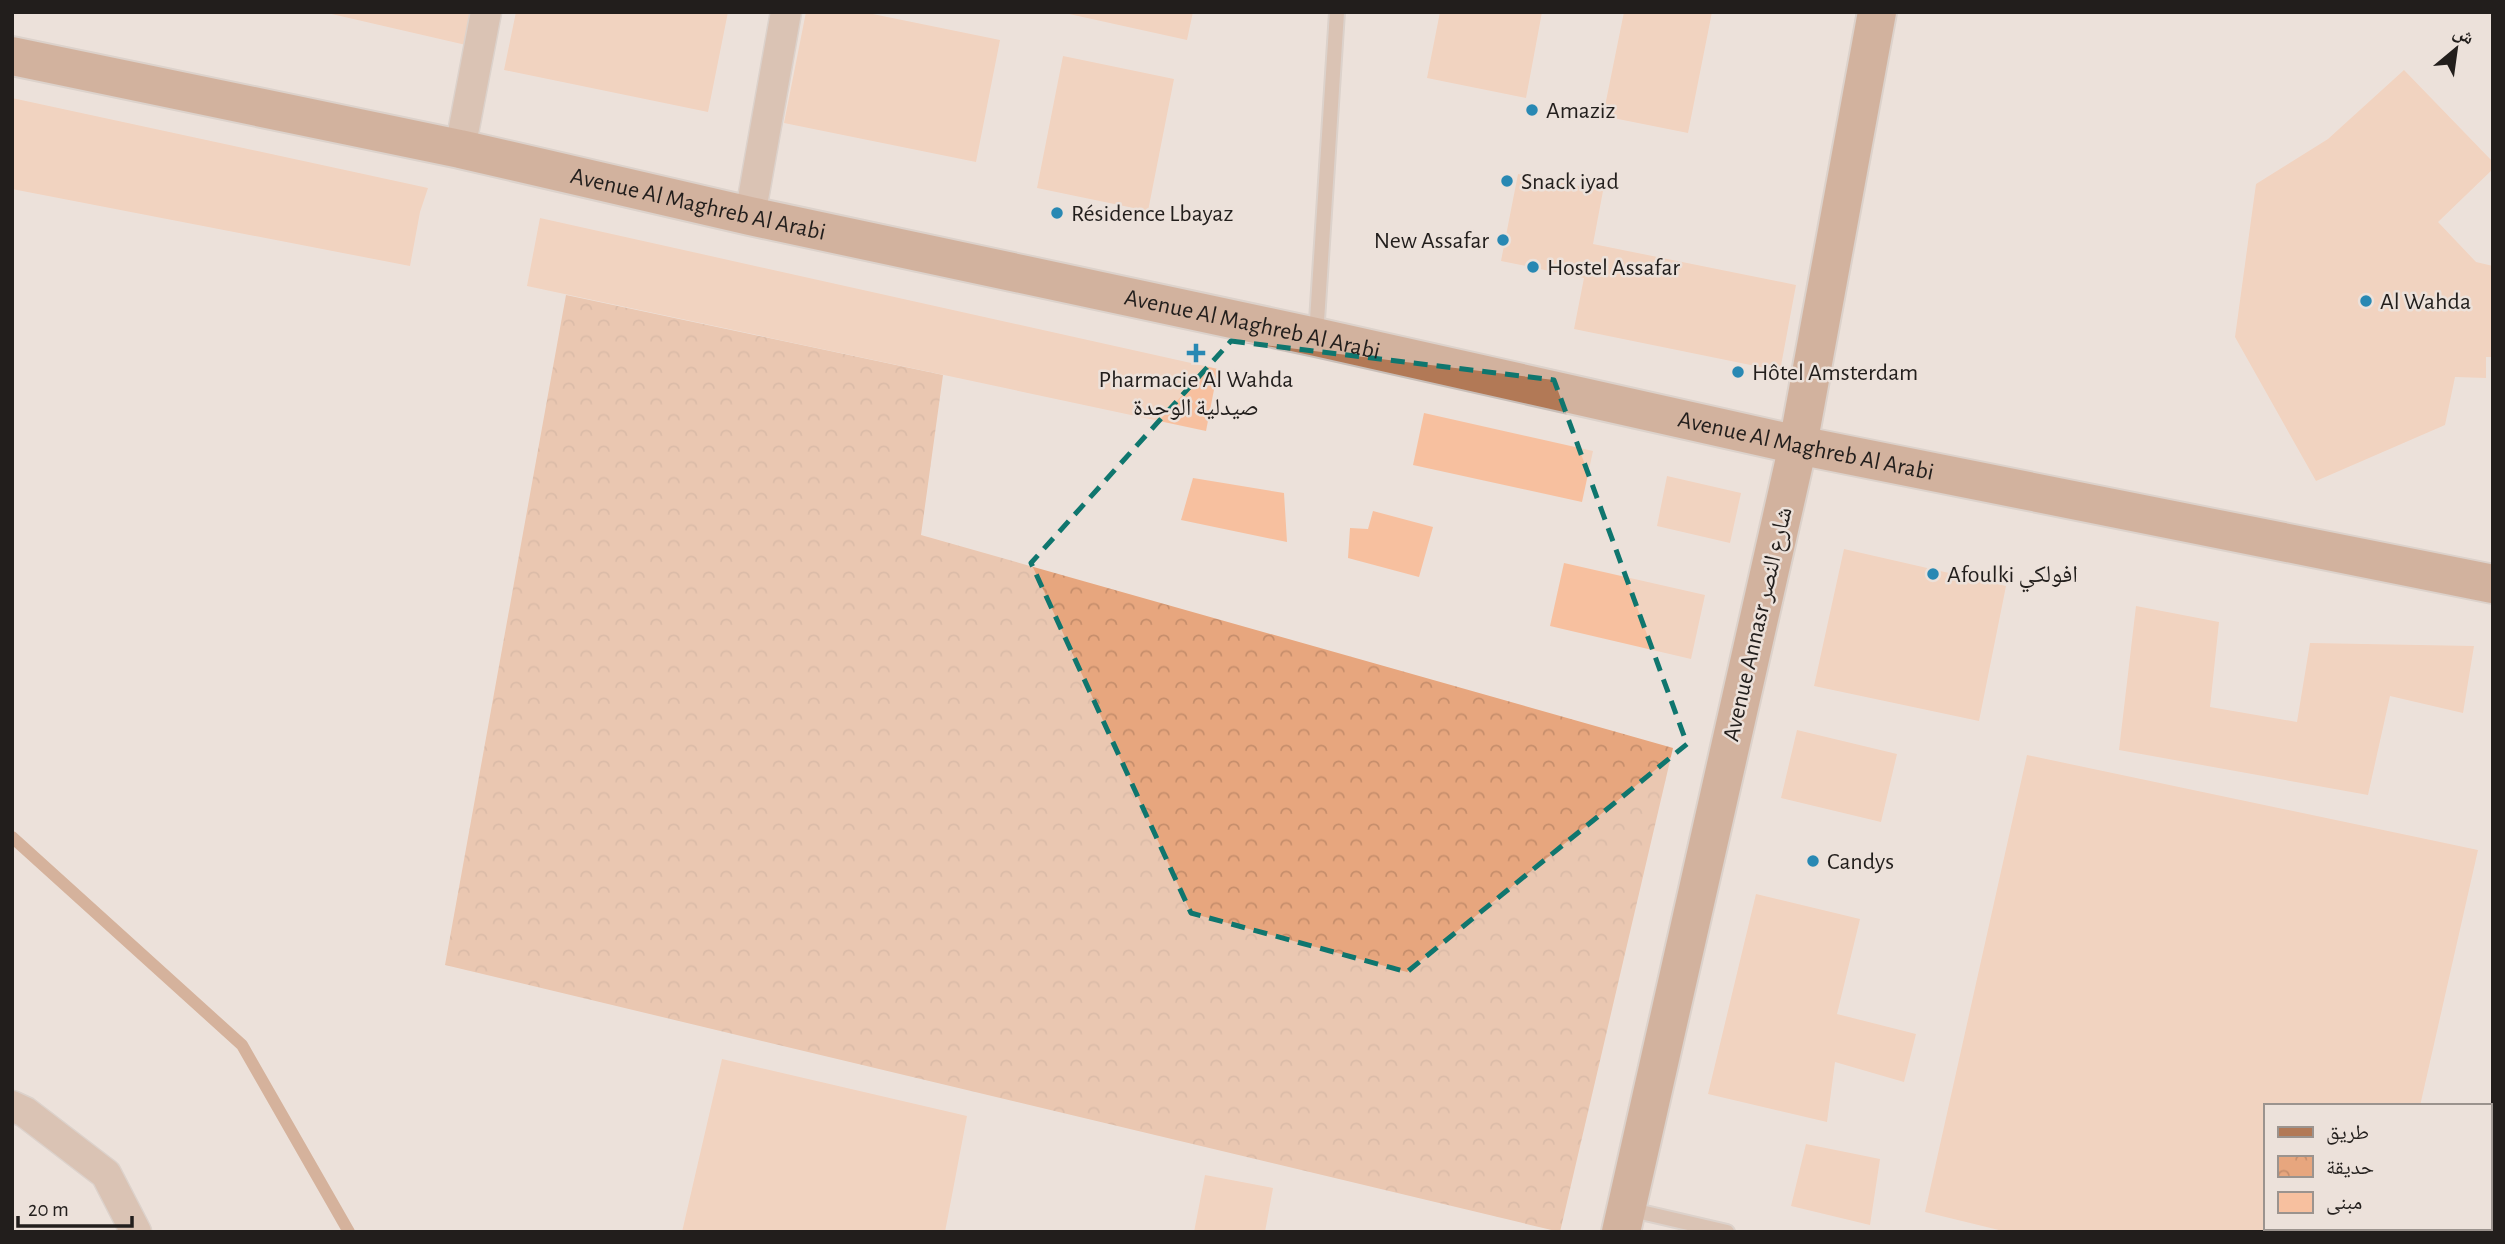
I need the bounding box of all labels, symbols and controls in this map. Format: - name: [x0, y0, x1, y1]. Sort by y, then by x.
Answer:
- north arrow: [2421, 14, 2491, 84]
- text: ش: [2450, 22, 2477, 50]
- place label: Amaziz: [1546, 99, 1616, 123]
- marker: Amaziz: [1524, 102, 1540, 118]
- street label: Avenue Al Maghreb Al Arabi: [568, 164, 828, 245]
- place label: Snack iyad: [1521, 170, 1619, 194]
- marker: Snack iyad: [1499, 173, 1515, 189]
- place label: Résidence Lbayaz: [1071, 202, 1233, 226]
- marker: Résidence Lbayaz: [1049, 205, 1065, 221]
- place label: New Assafar: [1374, 229, 1489, 253]
- marker: New Assafar: [1495, 232, 1511, 248]
- place label: Hostel Assafar: [1547, 256, 1680, 280]
- marker: Hostel Assafar: [1525, 259, 1541, 275]
- street label: Avenue Al Maghreb Al Arabi: [1122, 285, 1382, 364]
- place label: Al Wahda: [2380, 290, 2471, 314]
- marker: Al Wahda: [2358, 293, 2374, 309]
- marker: Pharmacie Al Wahda صيدلية الوحدة: [1188, 345, 1204, 361]
- place label: Hôtel Amsterdam: [1752, 361, 1918, 385]
- marker: Hôtel Amsterdam: [1730, 364, 1746, 380]
- place label: Pharmacie Al Wahda صيدلية الوحدة: [1099, 368, 1293, 420]
- street label: Avenue Al Maghreb Al Arabi: [1676, 408, 1936, 485]
- street label: Avenue Annasr شارع النصر: [1719, 505, 1799, 744]
- place label: Afoulki افولكي: [1947, 563, 2078, 593]
- marker: Afoulki افولكي: [1925, 566, 1941, 582]
- place label: Candys: [1827, 850, 1894, 874]
- marker: Candys: [1805, 853, 1821, 869]
- legend: [2264, 1104, 2491, 1230]
- text: طريق: [2326, 1122, 2369, 1145]
- text: حديقة: [2326, 1157, 2374, 1178]
- scale bar: [18, 1184, 131, 1228]
- text: مبنى: [2326, 1192, 2362, 1215]
- text: 20 m: [28, 1199, 69, 1220]

